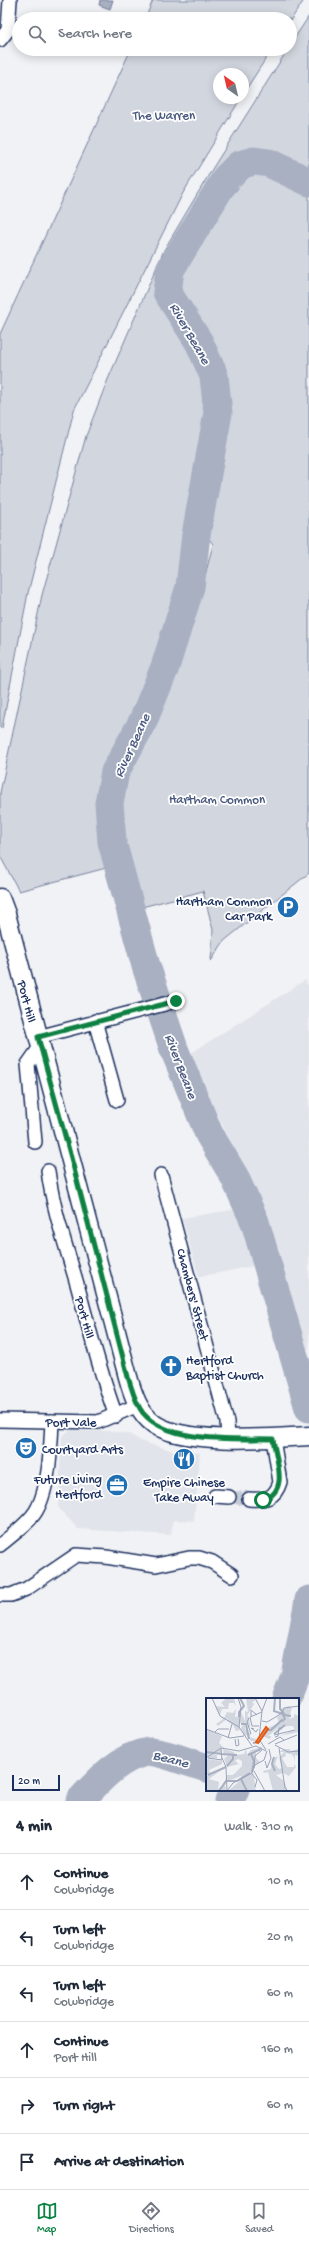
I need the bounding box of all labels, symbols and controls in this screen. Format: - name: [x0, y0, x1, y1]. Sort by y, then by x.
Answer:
- search box: [12, 12, 297, 56]
- icon: search: [26, 23, 48, 45]
- text: Search here: [58, 25, 132, 43]
- north arrow: [213, 68, 249, 104]
- park label: The Warren: [132, 109, 196, 124]
- water label: River Beane: [164, 301, 214, 369]
- water label: River Beane: [111, 711, 156, 780]
- park label: Hartham Common: [169, 793, 266, 808]
- parking icon: Hartham Common Car Park: [275, 894, 301, 920]
- place label: Hartham Common Car Park: [176, 895, 273, 925]
- street label: Port Hill: [13, 978, 38, 1024]
- route end: [167, 992, 185, 1010]
- water label: River Beane: [160, 1032, 200, 1102]
- street label: Chambers' Street: [172, 1247, 211, 1344]
- street label: Port Hill: [71, 1294, 96, 1340]
- church icon: Hertford Baptist Church: [158, 1353, 184, 1379]
- place label: Hertford Baptist Church: [185, 1354, 264, 1384]
- street label: Port Vale: [45, 1416, 97, 1431]
- theatre icon: Courtyard Arts: [13, 1435, 39, 1461]
- place label: Courtyard Arts: [42, 1443, 124, 1458]
- restaurant icon: Empire Chinese Take Away: [171, 1446, 197, 1472]
- office icon: Future Living Hertford: [104, 1472, 130, 1498]
- place label: Future Living Hertford: [33, 1473, 103, 1503]
- place label: Empire Chinese Take Away: [143, 1476, 225, 1506]
- route start: [254, 1491, 272, 1509]
- inset map: [206, 1698, 299, 1791]
- water label: Beane: [151, 1748, 191, 1773]
- scale bar: [12, 1773, 60, 1792]
- text: 20 m: [18, 1776, 40, 1788]
- text: 4 min: [16, 1817, 52, 1837]
- text: Walk · 310 m: [224, 1820, 293, 1835]
- text: Continue: [54, 1865, 108, 1883]
- icon: ahead: [16, 1871, 38, 1893]
- text: 10 m: [268, 1874, 293, 1889]
- text: Cowbridge: [54, 1883, 114, 1898]
- text: Turn left: [54, 1921, 105, 1939]
- icon: left: [16, 1927, 38, 1949]
- text: 20 m: [267, 1930, 293, 1945]
- text: Cowbridge: [54, 1939, 114, 1954]
- text: Turn left: [54, 1977, 105, 1995]
- icon: left: [16, 1983, 38, 2005]
- text: 60 m: [267, 1986, 293, 2001]
- text: Cowbridge: [54, 1995, 114, 2010]
- text: Continue: [54, 2033, 108, 2051]
- icon: ahead: [16, 2039, 38, 2061]
- text: 160 m: [261, 2042, 293, 2057]
- text: Port Hill: [54, 2051, 97, 2066]
- icon: right: [16, 2095, 38, 2117]
- text: Turn right: [54, 2097, 114, 2115]
- text: 60 m: [267, 2098, 293, 2113]
- icon: arrive: [16, 2151, 38, 2173]
- text: Arrive at destination: [54, 2153, 184, 2171]
- tab: Map: [36, 2200, 58, 2236]
- tab: Directions: [129, 2200, 174, 2236]
- tab: Saved: [245, 2200, 273, 2236]

